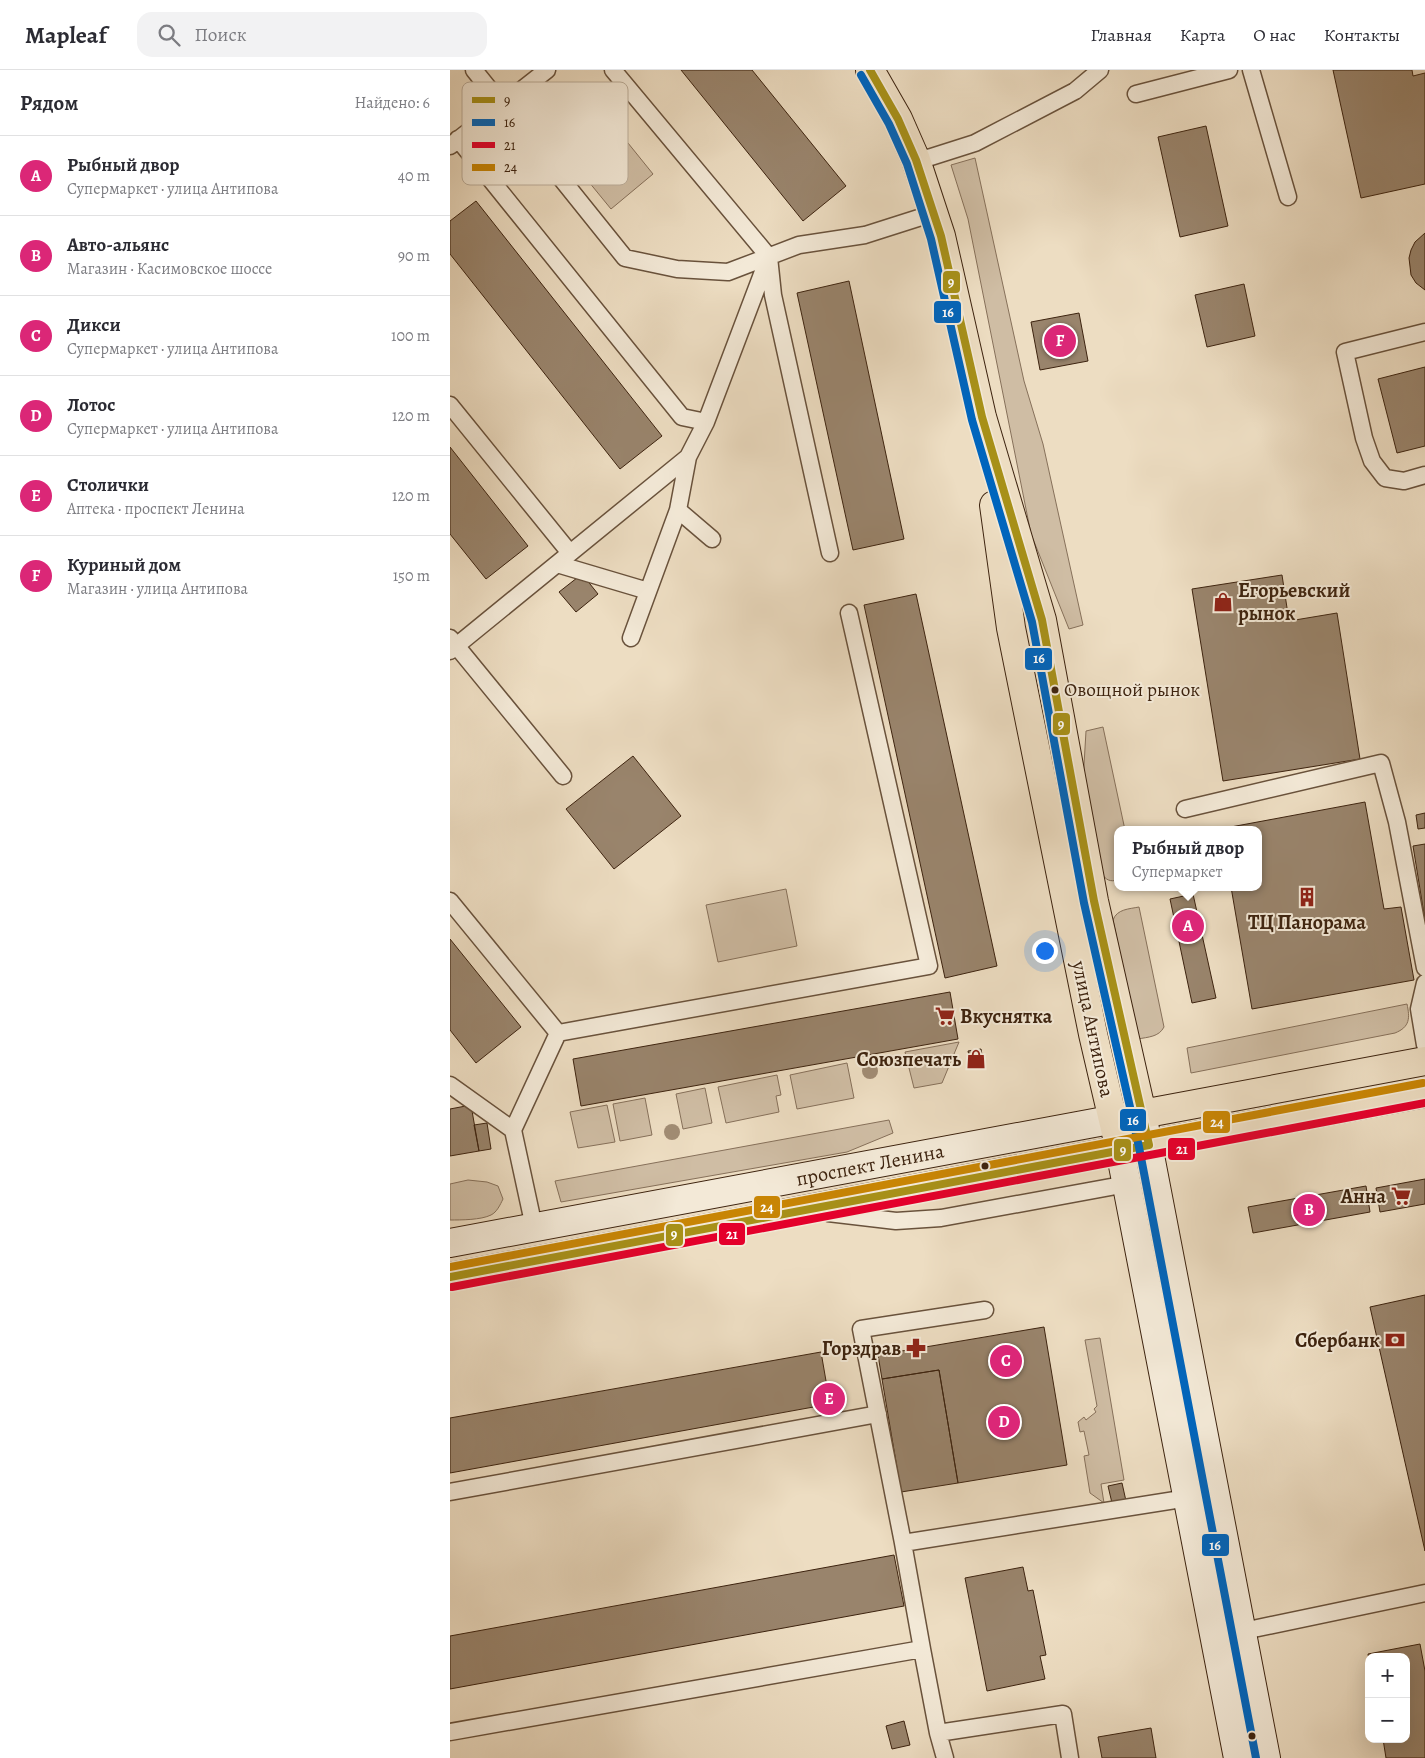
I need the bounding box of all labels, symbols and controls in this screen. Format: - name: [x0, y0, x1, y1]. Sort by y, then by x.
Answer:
- search box: [137, 12, 487, 57]
- text: Mapleaf: [25, 19, 107, 51]
- icon: search: [155, 21, 183, 49]
- text: Поиск: [195, 22, 247, 48]
- text: Главная: [1091, 23, 1152, 47]
- text: Карта: [1180, 23, 1225, 47]
- text: О нас: [1253, 23, 1296, 47]
- text: Контакты: [1324, 23, 1400, 47]
- legend: [462, 82, 628, 185]
- text: Рядом: [20, 89, 78, 117]
- text: 9: [504, 91, 510, 110]
- text: Найдено: 6: [355, 92, 430, 114]
- text: 16: [504, 113, 515, 132]
- text: 21: [504, 136, 516, 155]
- text: Рыбный двор: [67, 152, 179, 178]
- text: 24: [504, 158, 517, 177]
- text: A: [31, 165, 41, 187]
- text: 40 m: [398, 165, 430, 187]
- text: Супермаркет · улица Антипова: [67, 178, 278, 200]
- text: Авто-альянс: [67, 232, 169, 258]
- text: B: [31, 245, 41, 267]
- text: 90 m: [398, 245, 430, 267]
- text: Магазин · Касимовское шоссе: [67, 258, 272, 280]
- line badge: 9: [942, 270, 961, 294]
- text: 9: [948, 273, 955, 292]
- line badge: 16: [933, 300, 962, 324]
- text: 16: [942, 303, 954, 322]
- text: Дикси: [67, 312, 121, 338]
- pin: F: [1044, 322, 1076, 360]
- text: C: [31, 325, 41, 347]
- text: 100 m: [391, 325, 430, 347]
- text: Супермаркет · улица Антипова: [67, 338, 278, 360]
- text: Лотос: [67, 392, 115, 418]
- text: D: [30, 405, 42, 427]
- text: 120 m: [392, 405, 430, 427]
- text: Супермаркет · улица Антипова: [67, 418, 278, 440]
- text: Столички: [67, 472, 149, 498]
- text: E: [31, 485, 41, 507]
- text: 120 m: [392, 485, 430, 507]
- text: Аптека · проспект Ленина: [67, 498, 245, 520]
- text: Куриный дом: [67, 552, 181, 578]
- text: F: [32, 565, 40, 587]
- text: 150 m: [393, 565, 430, 587]
- place label: Егорьевский рынок: [1238, 577, 1350, 627]
- text: Магазин · улица Антипова: [67, 578, 248, 600]
- shop icon: Егорьевский рынок: [1212, 591, 1234, 613]
- line badge: 16: [1024, 647, 1053, 671]
- text: 16: [1033, 649, 1045, 668]
- place label: Овощной рынок: [1064, 677, 1200, 703]
- marker: Овощной рынок: [1050, 685, 1060, 695]
- line badge: 9: [1052, 712, 1071, 736]
- text: 9: [1058, 715, 1065, 734]
- popup: [1114, 826, 1262, 891]
- text: Рыбный двор: [1132, 835, 1244, 861]
- text: Супермаркет: [1132, 861, 1223, 883]
- building icon: ТЦ Панорама: [1296, 886, 1318, 908]
- pin: A: [1172, 907, 1204, 945]
- place label: ТЦ Панорама: [1248, 909, 1367, 936]
- your location: [1032, 938, 1058, 964]
- street label: улица Антипова: [1065, 957, 1121, 1100]
- place label: Вкуснятка: [960, 1003, 1053, 1030]
- supermarket icon: Вкуснятка: [934, 1005, 956, 1027]
- place label: Союзпечать: [856, 1046, 961, 1073]
- shop icon: Союзпечать: [965, 1048, 987, 1070]
- line badge: 16: [1119, 1108, 1147, 1132]
- line badge: 24: [1202, 1110, 1231, 1134]
- text: 16: [1127, 1111, 1139, 1130]
- text: 24: [1210, 1113, 1224, 1132]
- street label: проспект Ленина: [794, 1137, 947, 1193]
- line badge: 21: [1167, 1137, 1196, 1161]
- line badge: 9: [1113, 1138, 1132, 1162]
- text: 21: [1176, 1140, 1188, 1159]
- text: 9: [1120, 1141, 1127, 1160]
- unlabelled marker: [980, 1161, 990, 1171]
- place label: Анна: [1340, 1183, 1386, 1210]
- supermarket icon: Анна: [1390, 1185, 1412, 1207]
- pin: B: [1293, 1191, 1325, 1229]
- line badge: 24: [753, 1195, 781, 1219]
- text: 24: [760, 1198, 774, 1217]
- line badge: 21: [718, 1222, 746, 1246]
- line badge: 9: [665, 1223, 684, 1247]
- text: 9: [671, 1225, 678, 1244]
- text: 21: [726, 1225, 738, 1244]
- place label: Сбербанк: [1295, 1327, 1380, 1354]
- bank icon: Сбербанк: [1384, 1329, 1406, 1351]
- place label: Горздрав: [822, 1335, 901, 1362]
- pharmacy icon: Горздрав: [905, 1337, 927, 1359]
- pin: C: [990, 1342, 1022, 1380]
- pin: E: [813, 1380, 845, 1418]
- pin: D: [988, 1403, 1020, 1441]
- line badge: 16: [1201, 1533, 1230, 1557]
- text: 16: [1209, 1536, 1221, 1555]
- map controls: [1365, 1653, 1410, 1743]
- button: +: [1365, 1653, 1410, 1698]
- button: −: [1365, 1698, 1410, 1743]
- unlabelled marker: [1247, 1731, 1257, 1741]

